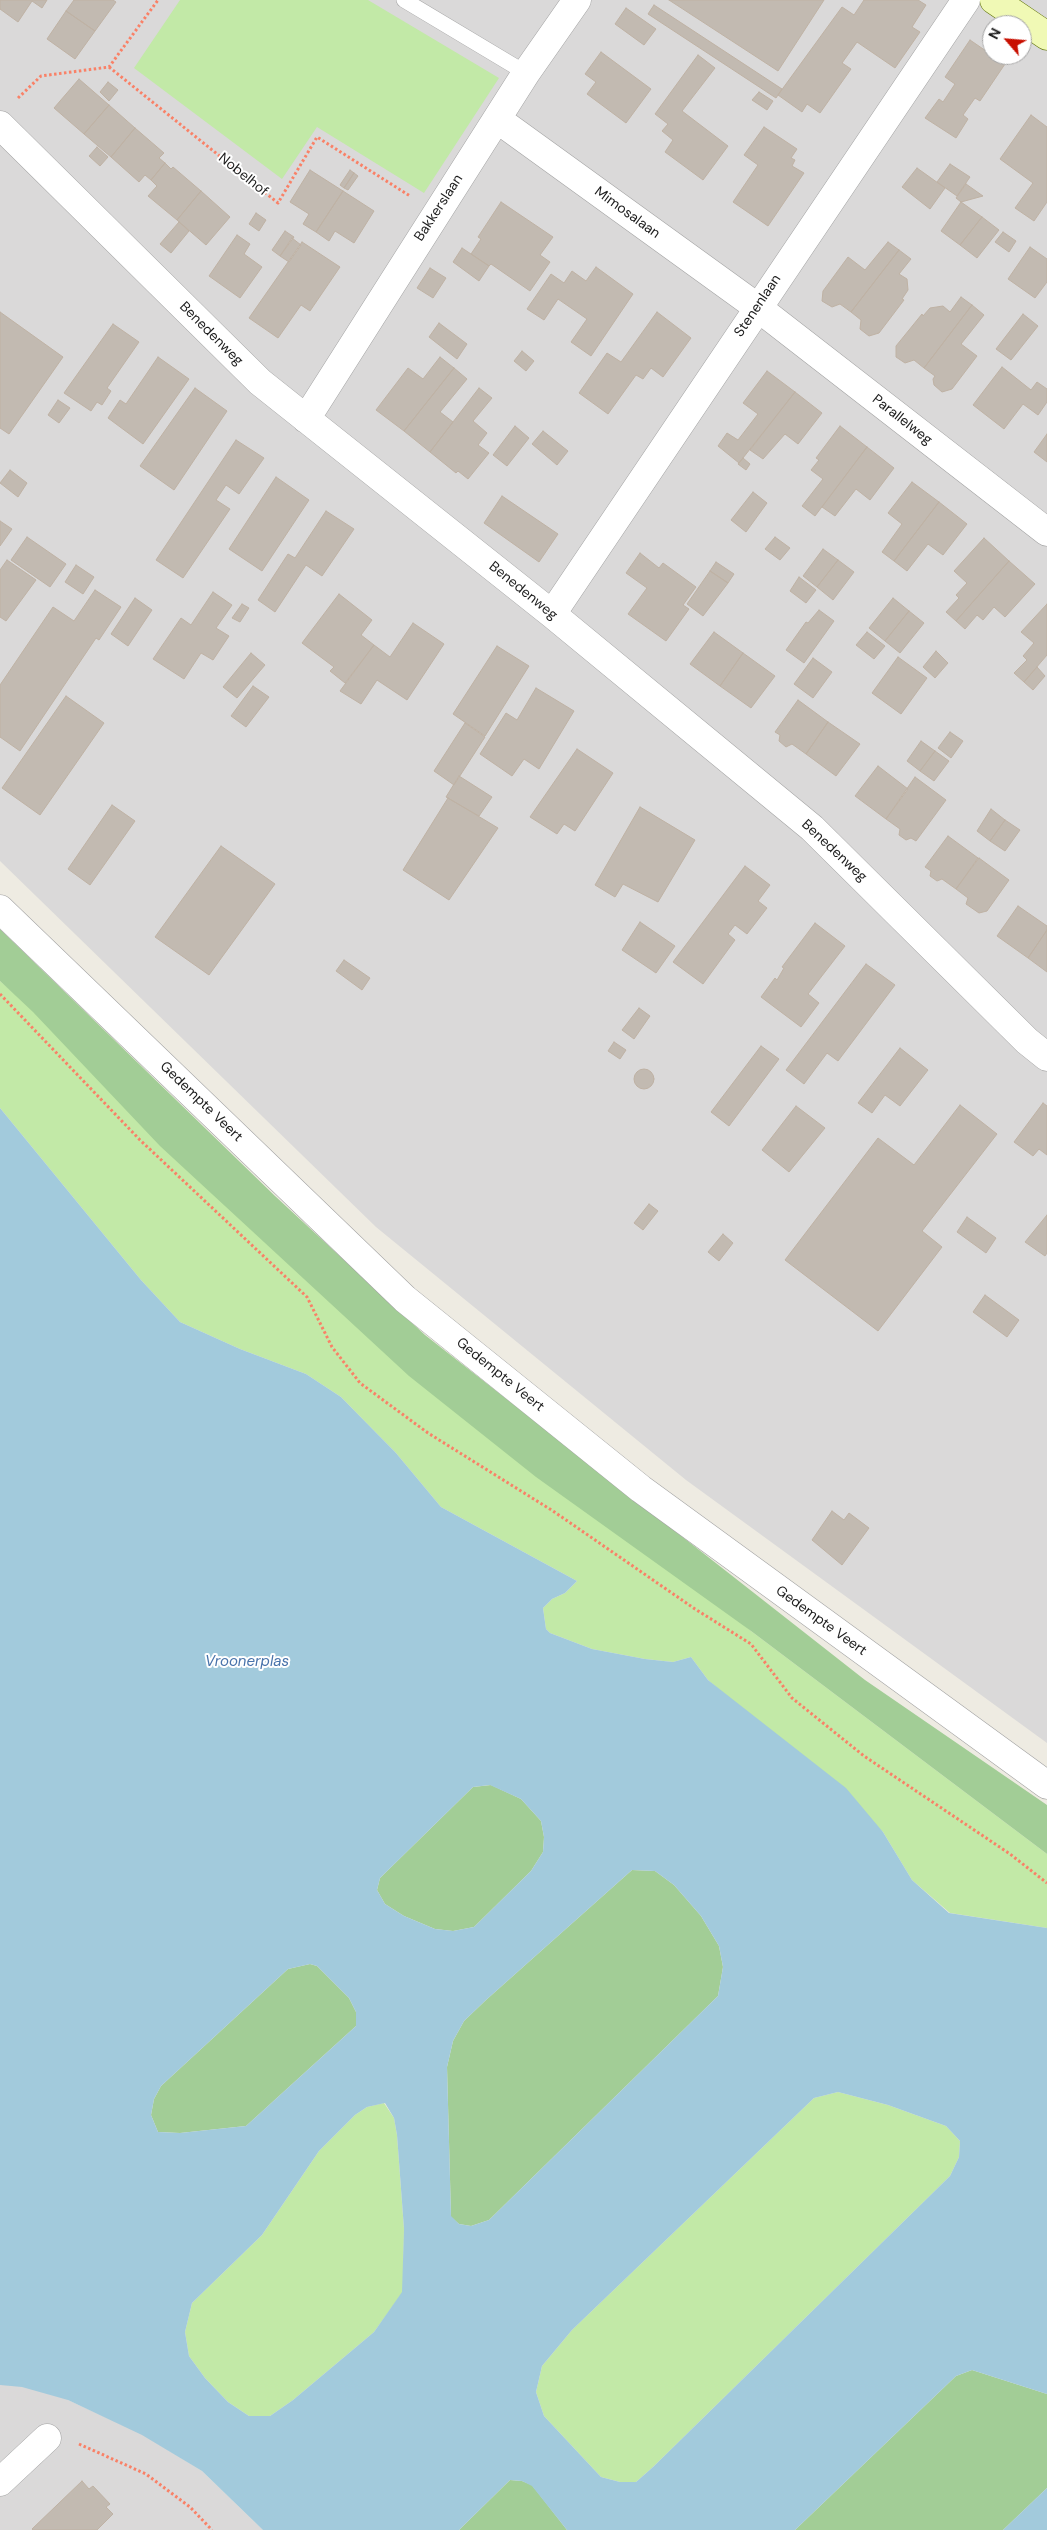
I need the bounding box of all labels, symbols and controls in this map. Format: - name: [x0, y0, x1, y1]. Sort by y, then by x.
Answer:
- north arrow: [982, 15, 1032, 65]
- text: N: [984, 25, 1005, 42]
- street label: Nobelhof: [215, 150, 271, 200]
- street label: Bakkerslaan: [411, 171, 467, 245]
- street label: Mimosalaan: [591, 184, 663, 242]
- street label: Stenenlaan: [731, 272, 785, 340]
- street label: Benedenweg: [176, 299, 246, 369]
- street label: Parallelweg: [869, 391, 935, 449]
- street label: Benedenweg: [485, 558, 561, 624]
- street label: Benedenweg: [798, 816, 870, 886]
- street label: Gedempte Veert: [156, 1058, 246, 1146]
- street label: Gedempte Veert: [453, 1334, 547, 1416]
- street label: Gedempte Veert: [772, 1582, 870, 1660]
- water label: Vroonerplas: [205, 1653, 289, 1671]

